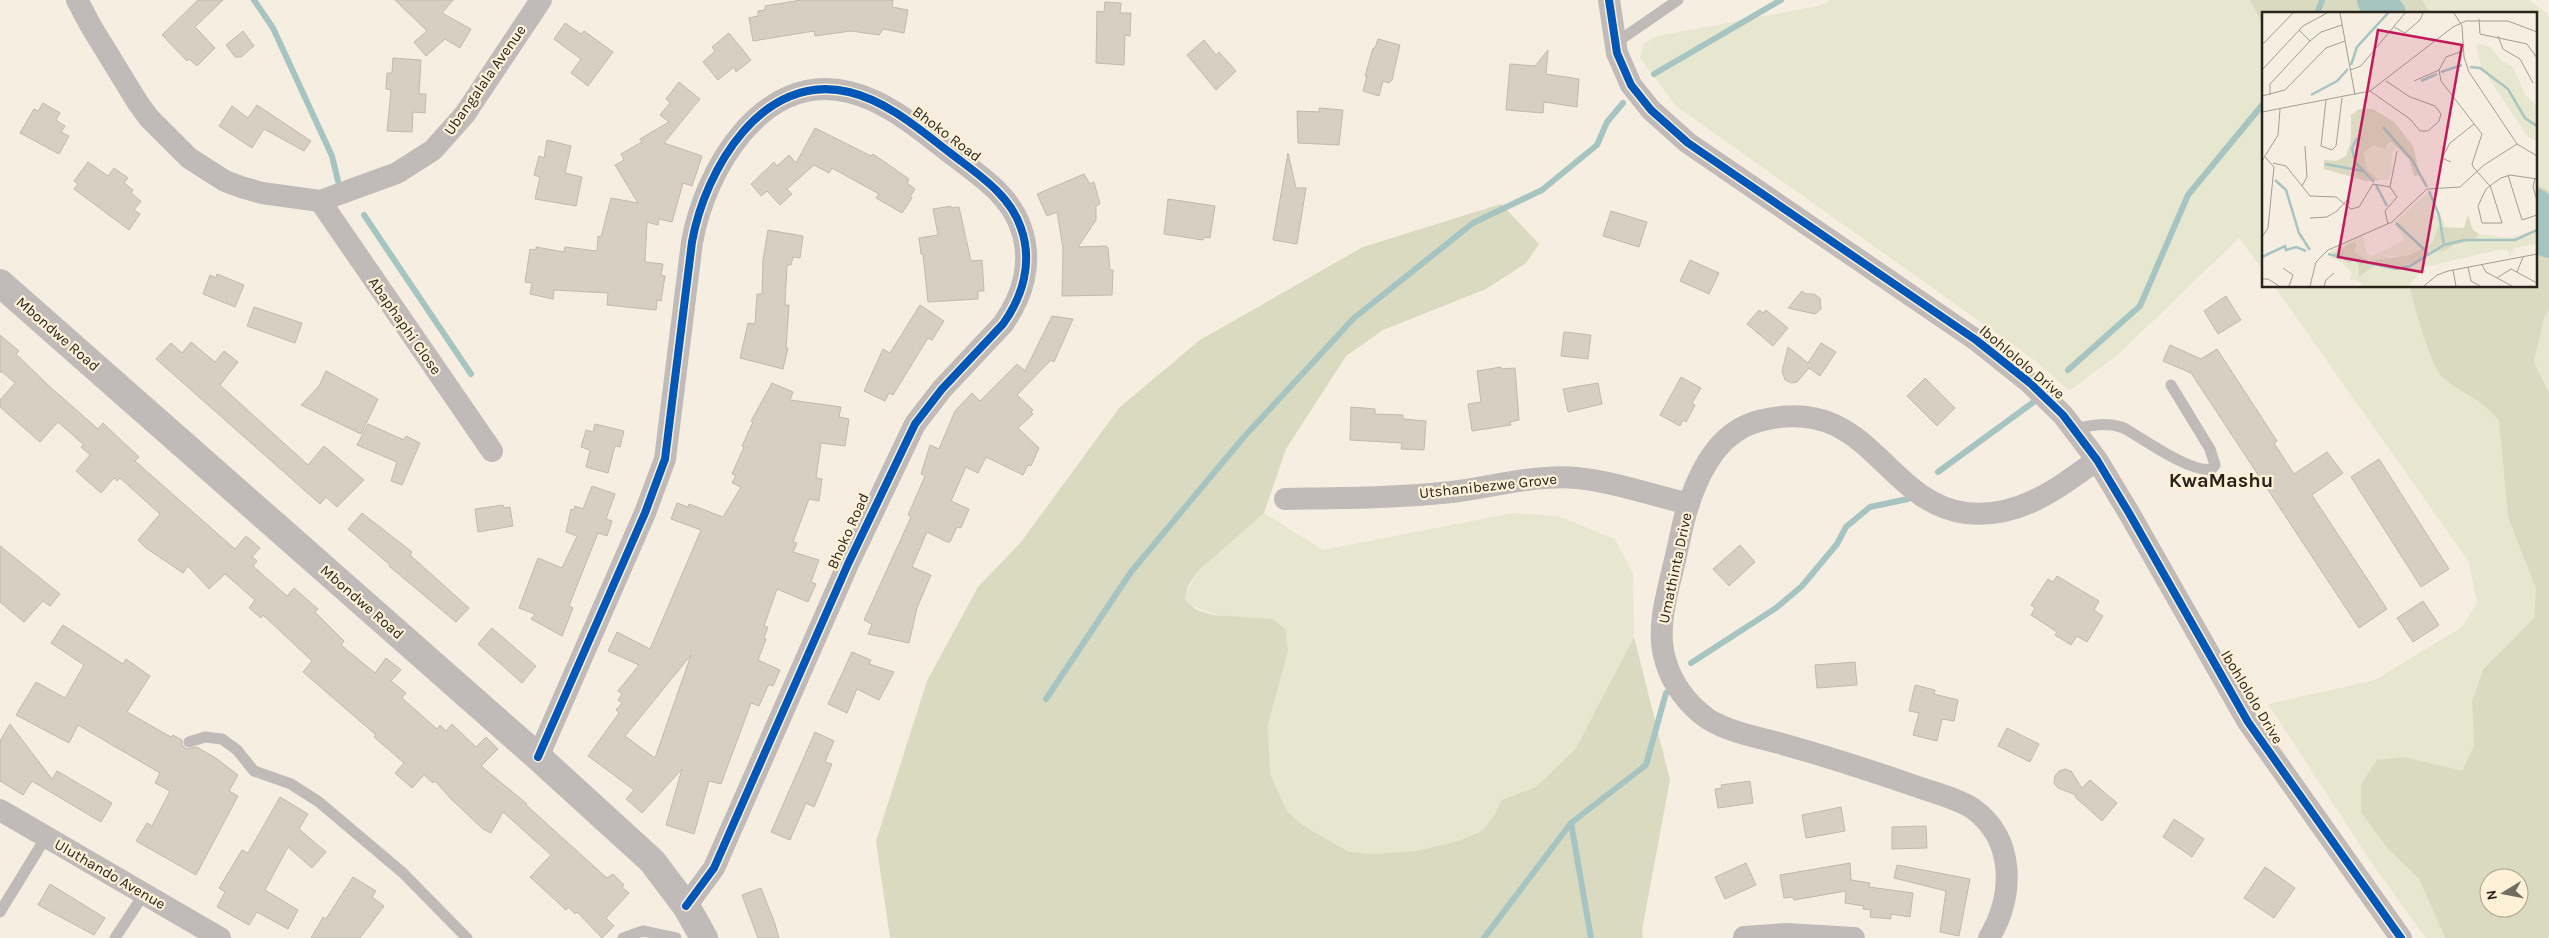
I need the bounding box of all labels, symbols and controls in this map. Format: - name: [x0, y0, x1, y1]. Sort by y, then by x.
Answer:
- inset map: [2262, 12, 2536, 288]
- street label: Ubangalala Avenue: [440, 21, 530, 139]
- street label: Bhoko Road: [909, 102, 985, 166]
- street label: Abaphaphi Close: [365, 274, 445, 378]
- street label: Mbondwe Road: [13, 293, 103, 375]
- street label: Ibohlololo Drive: [1976, 321, 2068, 403]
- district label: KwaMashu: [2169, 469, 2273, 492]
- street label: Utshanibezwe Grove: [1418, 470, 1558, 502]
- street label: Bhoko Road: [823, 490, 873, 572]
- street label: Umathinta Drive: [1654, 511, 1696, 625]
- street label: Mbondwe Road: [317, 561, 407, 643]
- street label: Ibohlololo Drive: [2217, 647, 2287, 747]
- street label: Uluthando Avenue: [51, 835, 169, 913]
- north arrow: [2479, 868, 2529, 918]
- text: N: [2482, 889, 2501, 902]

